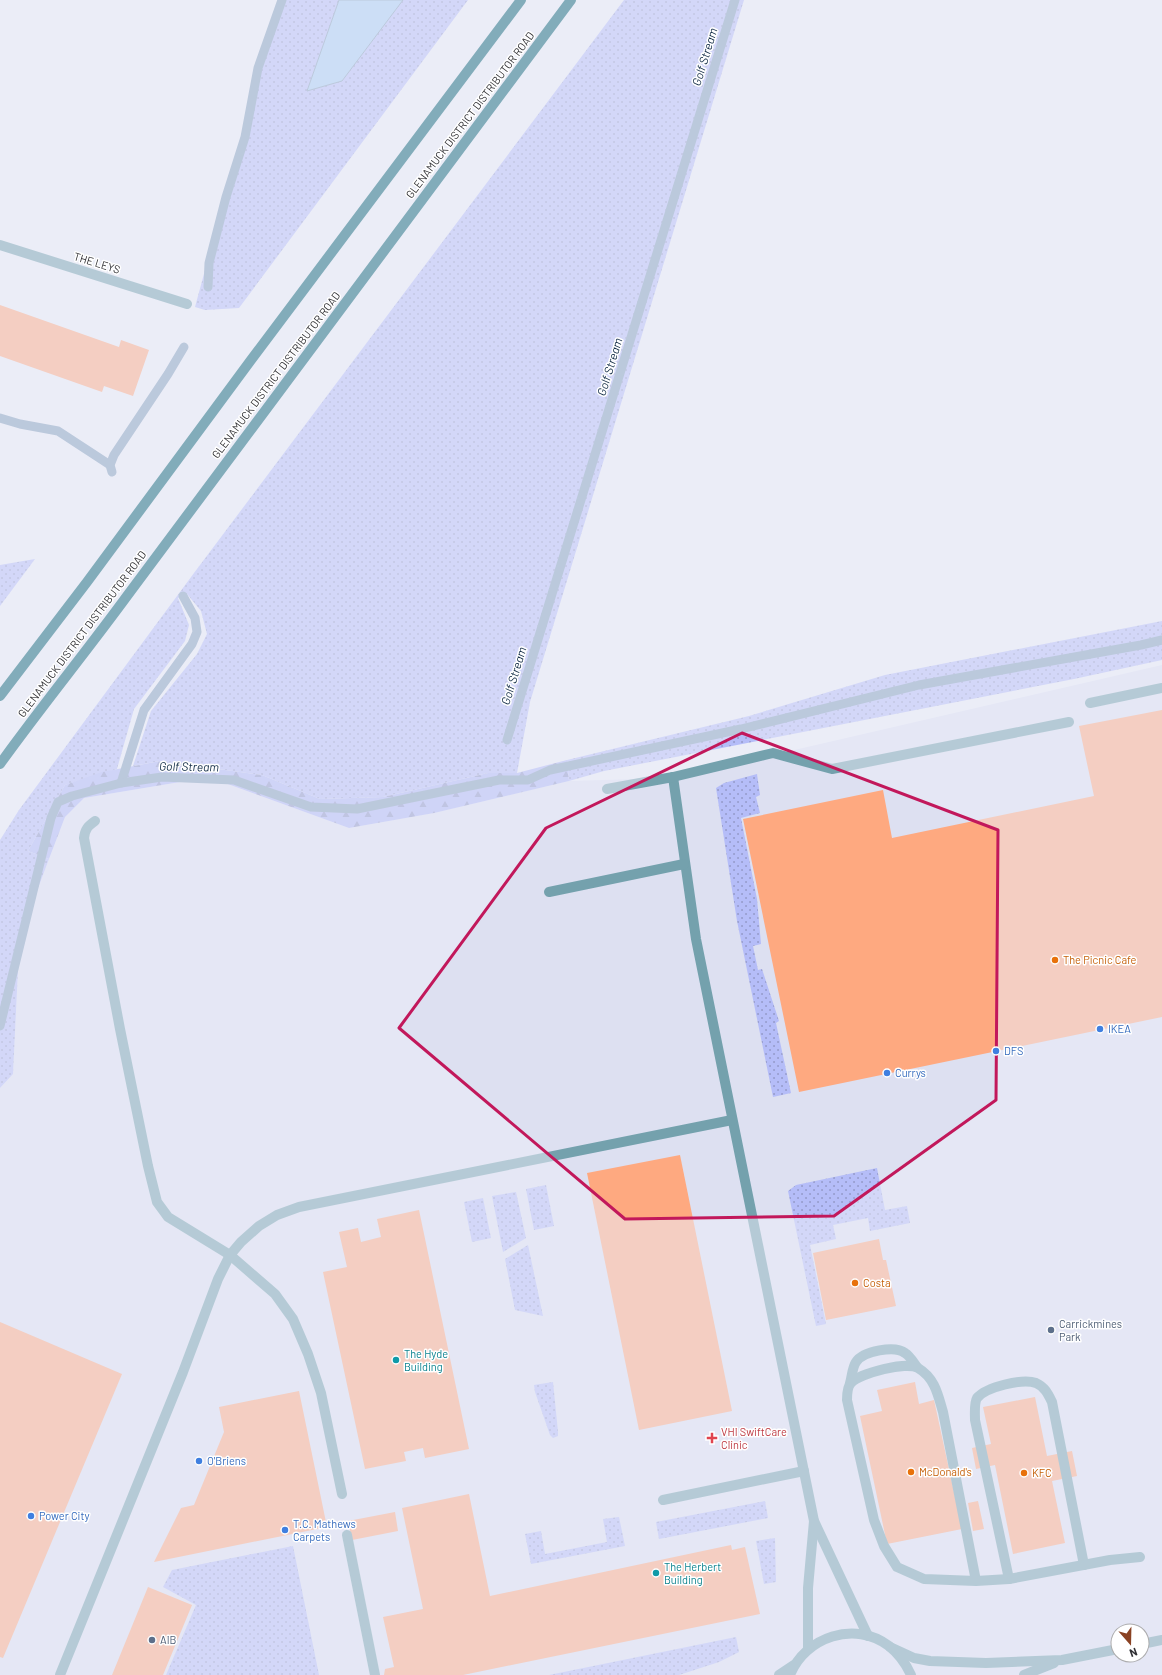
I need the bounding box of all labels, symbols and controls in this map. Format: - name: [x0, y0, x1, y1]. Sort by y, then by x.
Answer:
- water label: Golf Stream: [689, 26, 720, 87]
- street label: GLENAMUCK DISTRICT DISTRIBUTOR ROAD: [403, 29, 537, 201]
- street label: THE LEYS: [72, 249, 122, 276]
- street label: GLENAMUCK DISTRICT DISTRIBUTOR ROAD: [209, 289, 343, 461]
- water label: Golf Stream: [594, 336, 625, 397]
- street label: GLENAMUCK DISTRICT DISTRIBUTOR ROAD: [15, 548, 149, 720]
- water label: Golf Stream: [498, 645, 529, 706]
- water label: Golf Stream: [159, 758, 220, 774]
- place label: The Picnic Cafe: [1063, 953, 1136, 966]
- marker: The Picnic Cafe: [1050, 955, 1060, 965]
- place label: IKEA: [1108, 1022, 1131, 1035]
- marker: IKEA: [1095, 1024, 1105, 1034]
- place label: DFS: [1004, 1044, 1023, 1057]
- marker: DFS: [991, 1046, 1001, 1056]
- place label: Currys: [895, 1066, 926, 1079]
- marker: Currys: [882, 1068, 892, 1078]
- place label: Costa: [863, 1276, 891, 1289]
- marker: Costa: [850, 1278, 860, 1288]
- place label: Carrickmines Park: [1059, 1317, 1122, 1343]
- marker: Carrickmines Park: [1046, 1325, 1056, 1335]
- place label: The Hyde Building: [404, 1347, 448, 1373]
- marker: The Hyde Building: [391, 1355, 401, 1365]
- place label: VHI SwiftCare Clinic: [721, 1425, 787, 1451]
- marker: VHI SwiftCare Clinic: [706, 1432, 718, 1444]
- place label: O'Briens: [207, 1454, 246, 1467]
- marker: O'Briens: [194, 1456, 204, 1466]
- place label: McDonald's: [919, 1465, 972, 1478]
- place label: KFC: [1032, 1466, 1052, 1479]
- marker: McDonald's: [906, 1467, 916, 1477]
- marker: KFC: [1019, 1468, 1029, 1478]
- place label: Power City: [39, 1509, 89, 1522]
- marker: Power City: [26, 1511, 36, 1521]
- place label: T.C. Mathews Carpets: [293, 1517, 356, 1543]
- marker: T.C. Mathews Carpets: [280, 1525, 290, 1535]
- place label: The Herbert Building: [664, 1560, 721, 1586]
- marker: The Herbert Building: [651, 1568, 661, 1578]
- north arrow: [1110, 1623, 1150, 1663]
- place label: AIB: [160, 1633, 177, 1646]
- marker: AIB: [147, 1635, 157, 1645]
- text: N: [1128, 1646, 1139, 1660]

